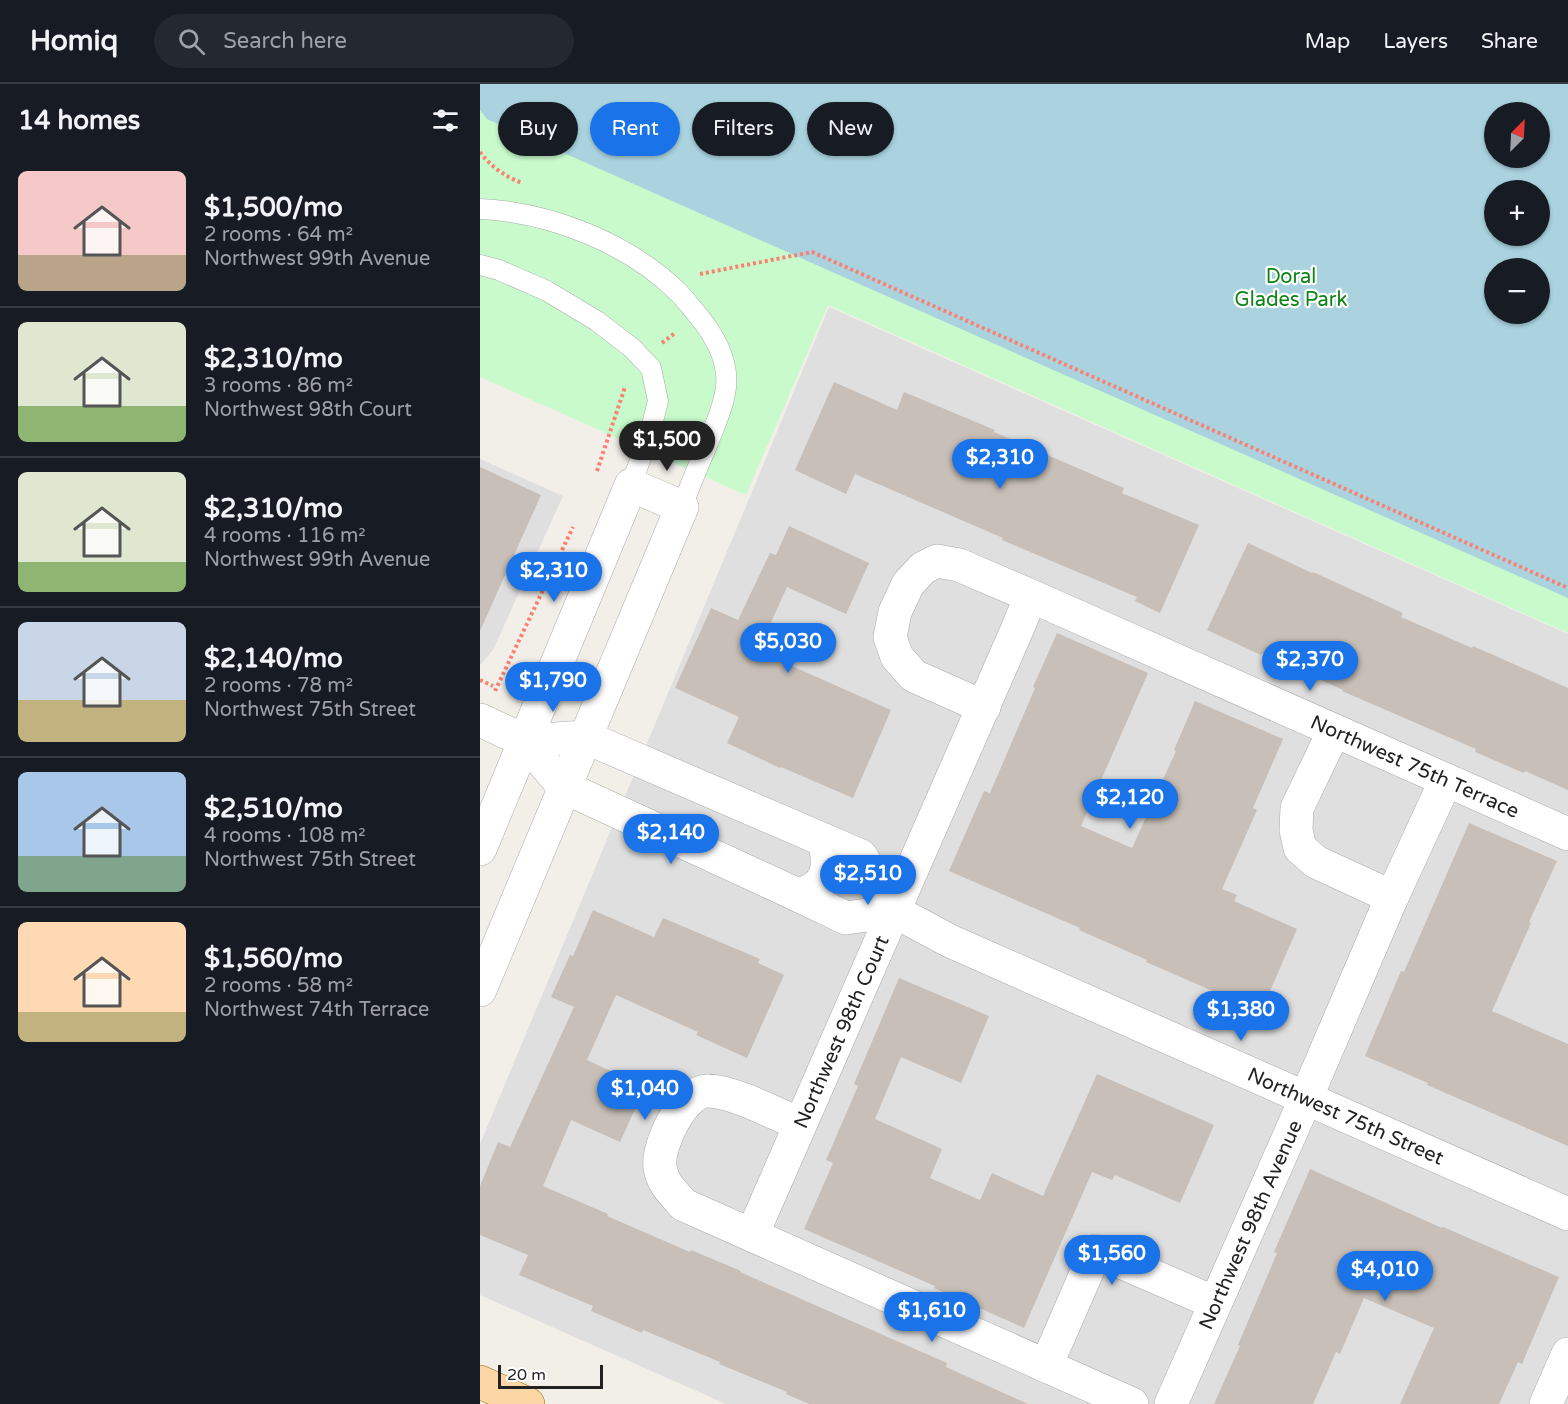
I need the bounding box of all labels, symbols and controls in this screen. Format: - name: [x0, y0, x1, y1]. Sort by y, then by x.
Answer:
- search box: [154, 14, 574, 68]
- text: Homiq: [30, 24, 118, 58]
- icon: search: [175, 25, 208, 58]
- text: Search here: [223, 28, 347, 54]
- text: Map: [1305, 29, 1350, 54]
- text: Layers: [1383, 29, 1448, 54]
- text: Share: [1481, 29, 1538, 54]
- chip: Buy: [498, 102, 578, 156]
- chip: Rent: [590, 102, 680, 156]
- chip: Filters: [692, 102, 795, 156]
- chip: New: [807, 102, 894, 156]
- north arrow: [1484, 102, 1550, 168]
- map controls: [1484, 102, 1550, 324]
- icon: filters: [429, 104, 462, 137]
- text: 14 homes: [18, 105, 140, 136]
- button: +: [1484, 180, 1550, 246]
- text: $1,500/mo: [204, 192, 343, 223]
- icon: home: [66, 195, 138, 267]
- text: 2 rooms · 64 m²: [204, 223, 353, 247]
- text: Northwest 99th Avenue: [204, 247, 430, 271]
- button: −: [1484, 258, 1550, 324]
- park label: Doral Glades Park: [1235, 265, 1348, 312]
- text: $2,310/mo: [204, 343, 343, 374]
- icon: home: [66, 346, 138, 418]
- text: 3 rooms · 86 m²: [204, 374, 353, 398]
- text: Northwest 98th Court: [204, 398, 412, 422]
- pin: $1,500: [618, 421, 716, 472]
- text: $1,500: [633, 428, 701, 452]
- pin: $2,310: [951, 439, 1049, 490]
- text: $2,310: [966, 446, 1034, 470]
- text: $2,310/mo: [204, 493, 343, 524]
- icon: home: [66, 496, 138, 568]
- text: 4 rooms · 116 m²: [204, 524, 366, 548]
- text: Northwest 99th Avenue: [204, 548, 430, 572]
- pin: $2,310: [505, 552, 603, 603]
- text: $2,310: [520, 559, 588, 583]
- pin: $5,030: [739, 623, 837, 674]
- text: $5,030: [754, 630, 822, 654]
- pin: $2,370: [1261, 641, 1359, 692]
- text: $2,140/mo: [204, 643, 343, 674]
- icon: home: [66, 646, 138, 718]
- text: $2,370: [1276, 648, 1344, 672]
- pin: $1,790: [504, 662, 602, 713]
- text: $1,790: [519, 669, 587, 693]
- text: 2 rooms · 78 m²: [204, 674, 353, 698]
- text: Northwest 75th Street: [204, 698, 416, 722]
- street label: Northwest 75th Terrace: [1307, 710, 1523, 824]
- pin: $2,120: [1081, 779, 1179, 830]
- text: $2,120: [1096, 786, 1164, 810]
- text: $2,510/mo: [204, 793, 343, 824]
- icon: home: [66, 796, 138, 868]
- pin: $2,140: [622, 814, 720, 865]
- text: $2,140: [637, 821, 705, 845]
- text: 4 rooms · 108 m²: [204, 824, 366, 848]
- text: Northwest 75th Street: [204, 848, 416, 872]
- pin: $2,510: [819, 855, 917, 906]
- text: $2,510: [834, 862, 902, 886]
- street label: Northwest 98th Court: [789, 932, 895, 1132]
- text: $1,560/mo: [204, 943, 343, 974]
- icon: home: [66, 946, 138, 1018]
- text: 2 rooms · 58 m²: [204, 974, 353, 998]
- pin: $1,380: [1192, 991, 1290, 1042]
- text: Northwest 74th Terrace: [204, 998, 429, 1022]
- text: $1,380: [1207, 998, 1275, 1022]
- street label: Northwest 75th Street: [1244, 1063, 1447, 1171]
- pin: $1,040: [596, 1070, 694, 1121]
- text: $1,040: [611, 1077, 679, 1101]
- street label: Northwest 98th Avenue: [1194, 1117, 1308, 1334]
- pin: $1,560: [1063, 1235, 1161, 1286]
- text: $1,560: [1078, 1242, 1146, 1266]
- pin: $4,010: [1336, 1251, 1434, 1302]
- text: $4,010: [1351, 1258, 1419, 1282]
- pin: $1,610: [883, 1292, 981, 1343]
- text: $1,610: [898, 1299, 966, 1323]
- scale bar: [498, 1362, 603, 1390]
- text: 20 m: [507, 1365, 546, 1385]

